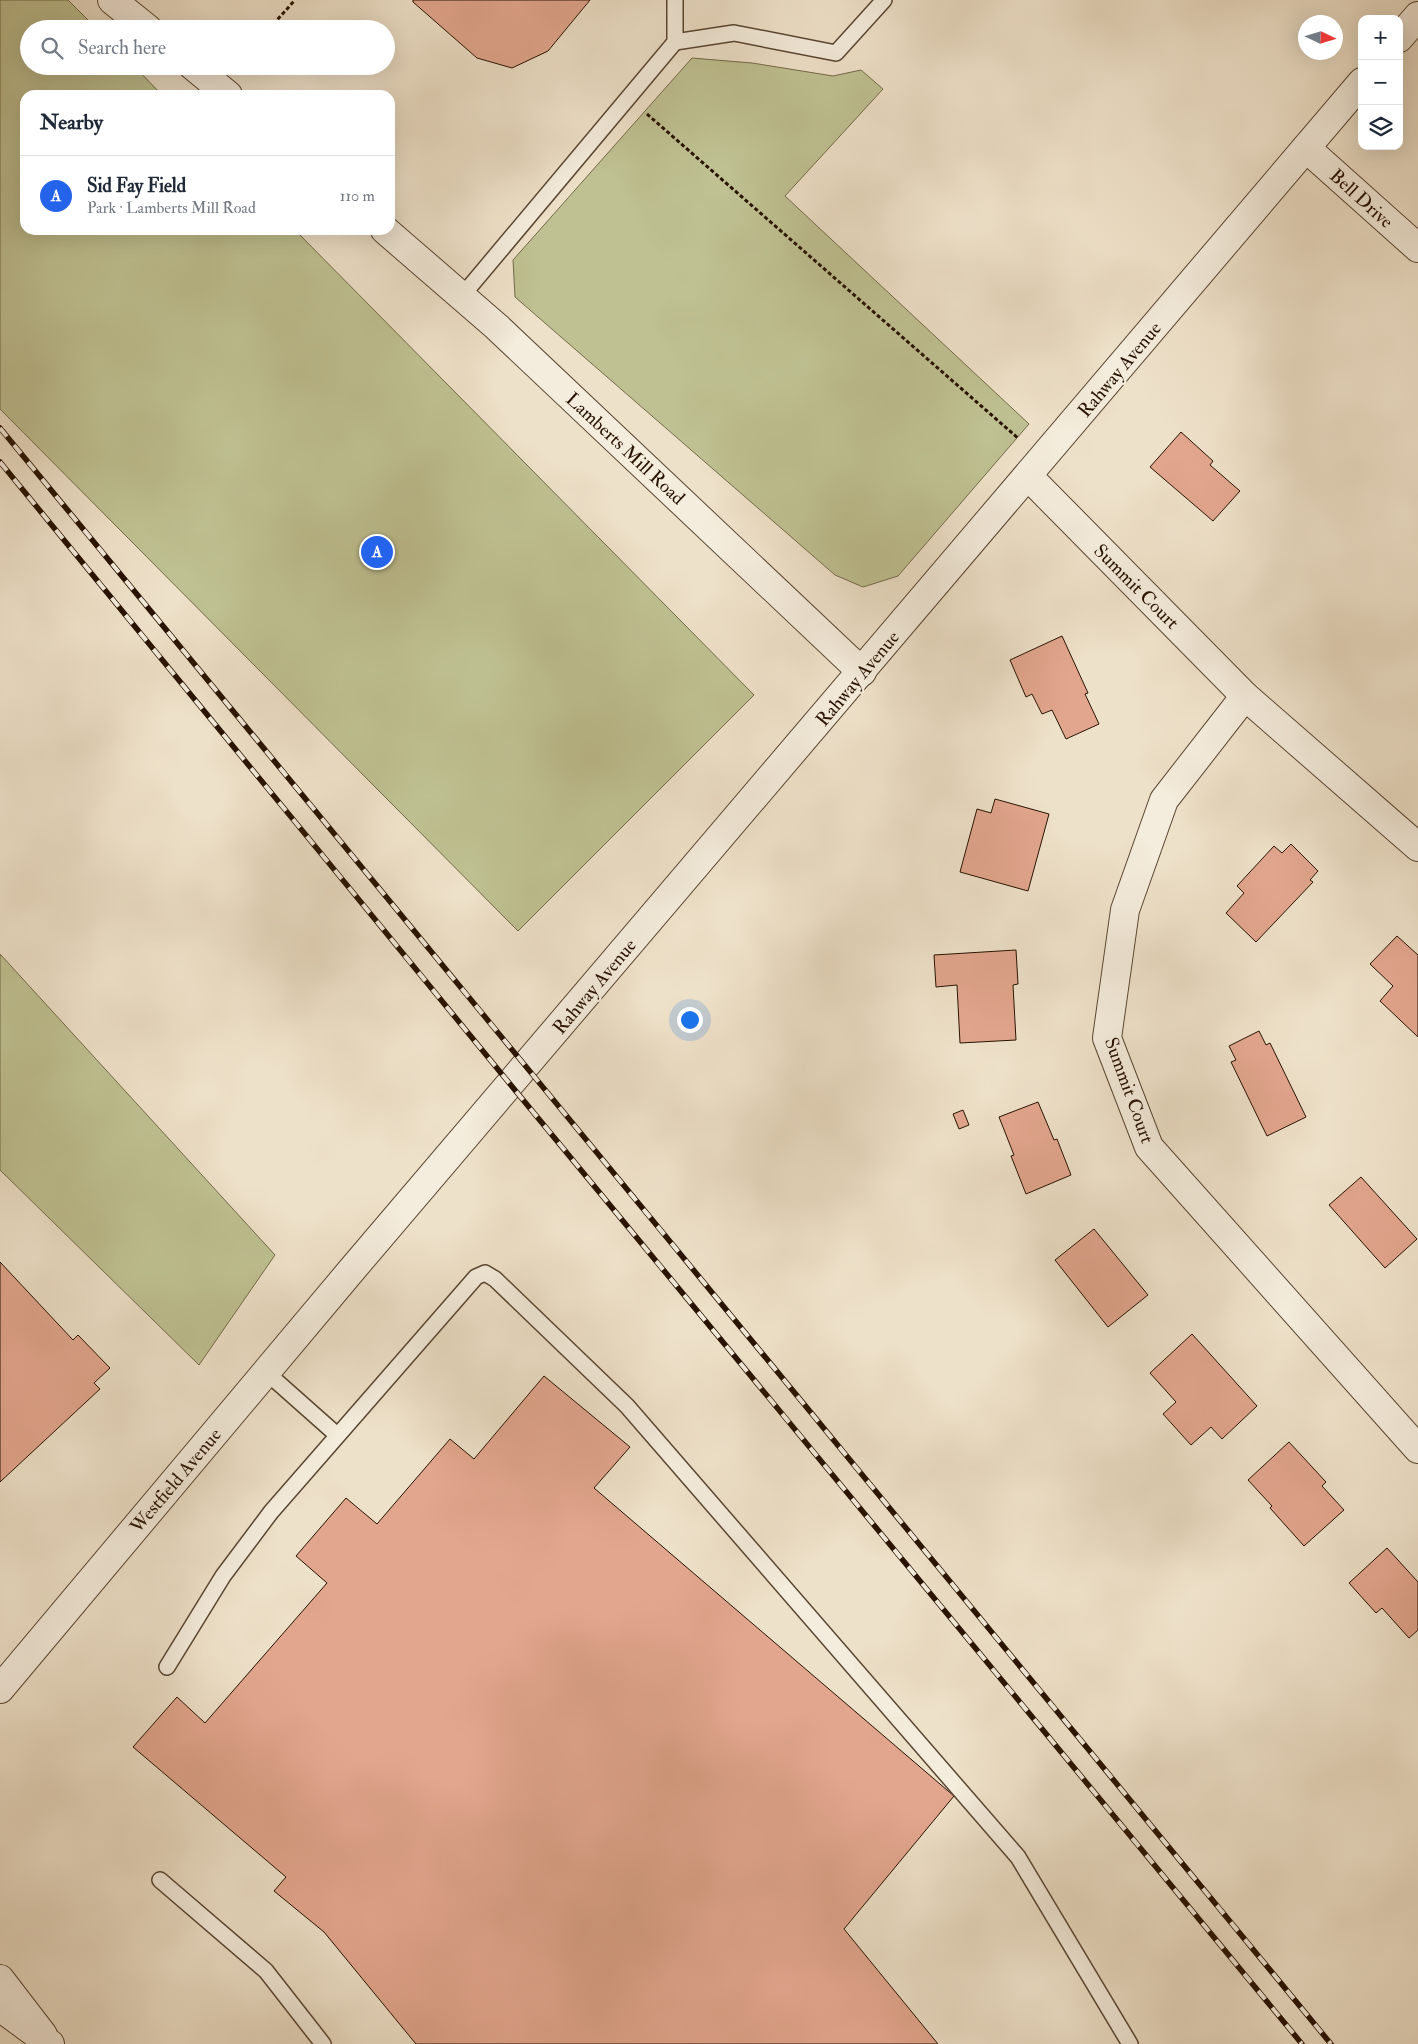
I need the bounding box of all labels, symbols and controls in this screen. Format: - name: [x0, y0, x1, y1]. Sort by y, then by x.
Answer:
- north arrow: [1298, 15, 1343, 60]
- map controls: [1358, 15, 1403, 150]
- button: +: [1358, 15, 1403, 60]
- search box: [20, 20, 395, 75]
- icon: search: [38, 34, 66, 62]
- text: Search here: [78, 36, 166, 60]
- button: −: [1358, 60, 1403, 105]
- button: layers: [1358, 105, 1403, 150]
- text: Nearby: [40, 109, 103, 136]
- street label: Bell Drive: [1324, 164, 1398, 234]
- text: Sid Fay Field: [87, 174, 186, 198]
- text: A: [51, 186, 61, 206]
- text: 110 m: [340, 186, 375, 206]
- text: Park · Lamberts Mill Road: [87, 198, 256, 218]
- street label: Rahway Avenue: [1073, 317, 1167, 422]
- street label: Lamberts Mill Road: [561, 387, 690, 511]
- pin: A: [361, 533, 393, 571]
- street label: Summit Court: [1089, 539, 1184, 634]
- street label: Rahway Avenue: [811, 626, 905, 731]
- street label: Rahway Avenue: [548, 934, 642, 1039]
- your location: [677, 1007, 703, 1033]
- street label: Summit Court: [1099, 1034, 1159, 1147]
- street label: Westfield Avenue: [124, 1423, 227, 1539]

